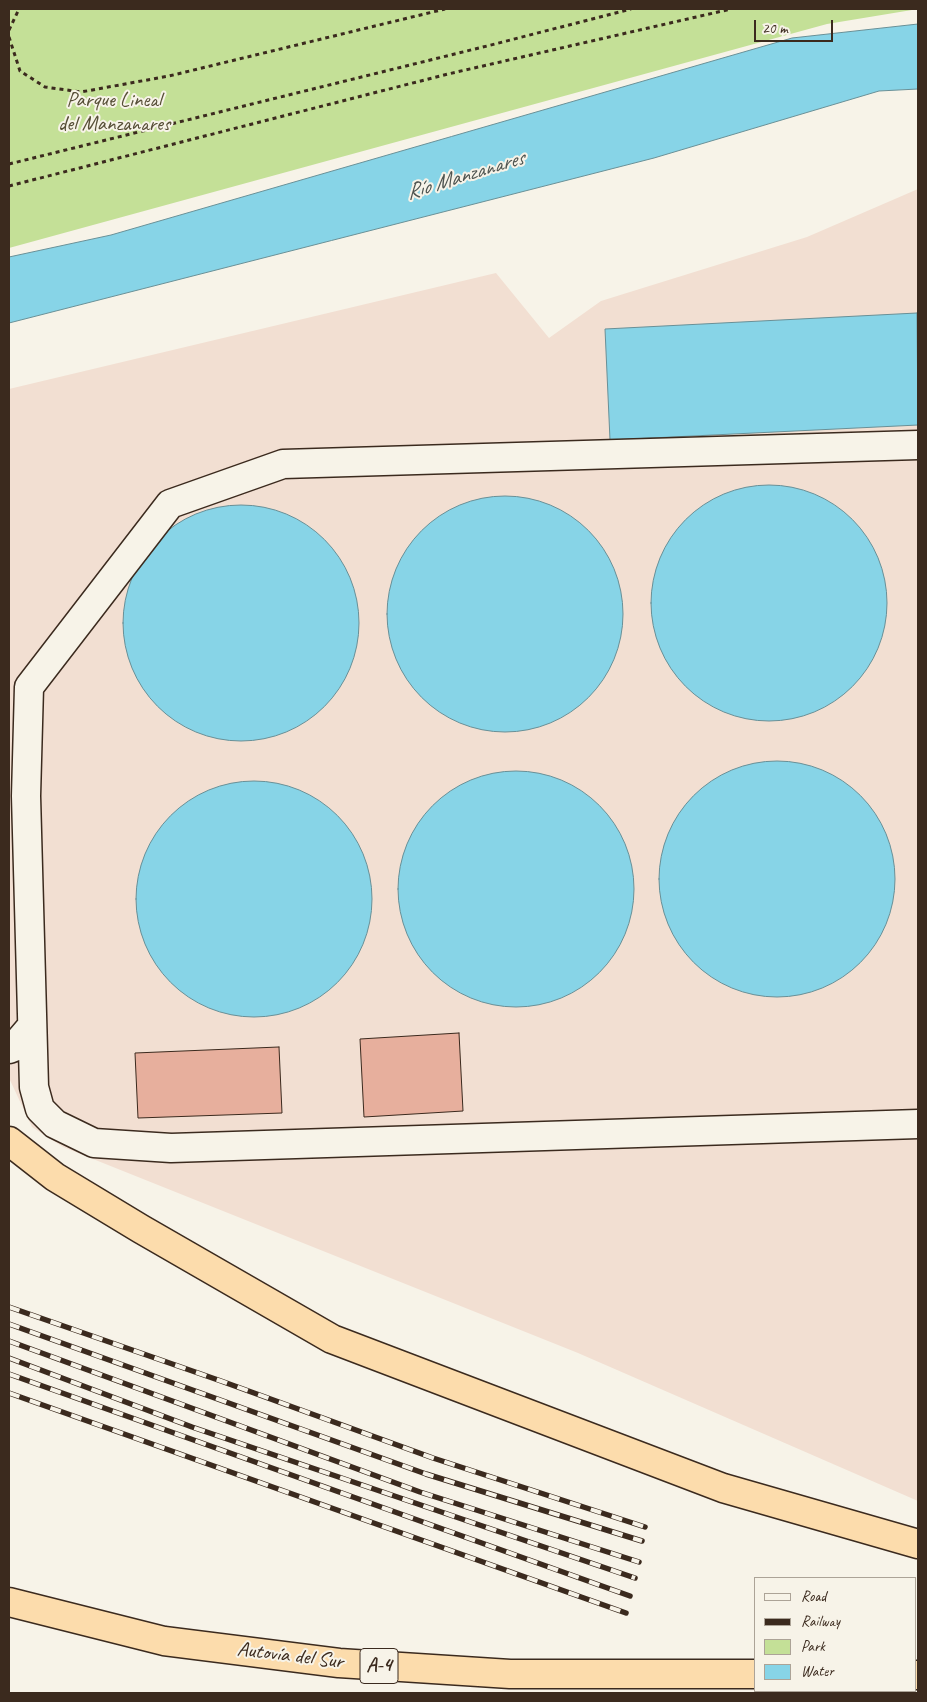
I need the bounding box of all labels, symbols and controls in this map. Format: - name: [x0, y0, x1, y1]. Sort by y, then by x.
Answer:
- scale bar: [757, 10, 836, 42]
- text: 20 m: [762, 19, 788, 38]
- park label: Parque Lineal del Manzanares: [58, 87, 170, 137]
- water label: Río Manzanares: [403, 146, 527, 206]
- legend: [754, 1577, 917, 1692]
- text: Road: [801, 1587, 826, 1606]
- text: Railway: [801, 1612, 840, 1631]
- street label: Autovía del Sur: [236, 1637, 344, 1675]
- text: Park: [801, 1637, 825, 1656]
- road number: A-4: [360, 1648, 398, 1684]
- text: Water: [801, 1662, 834, 1681]

